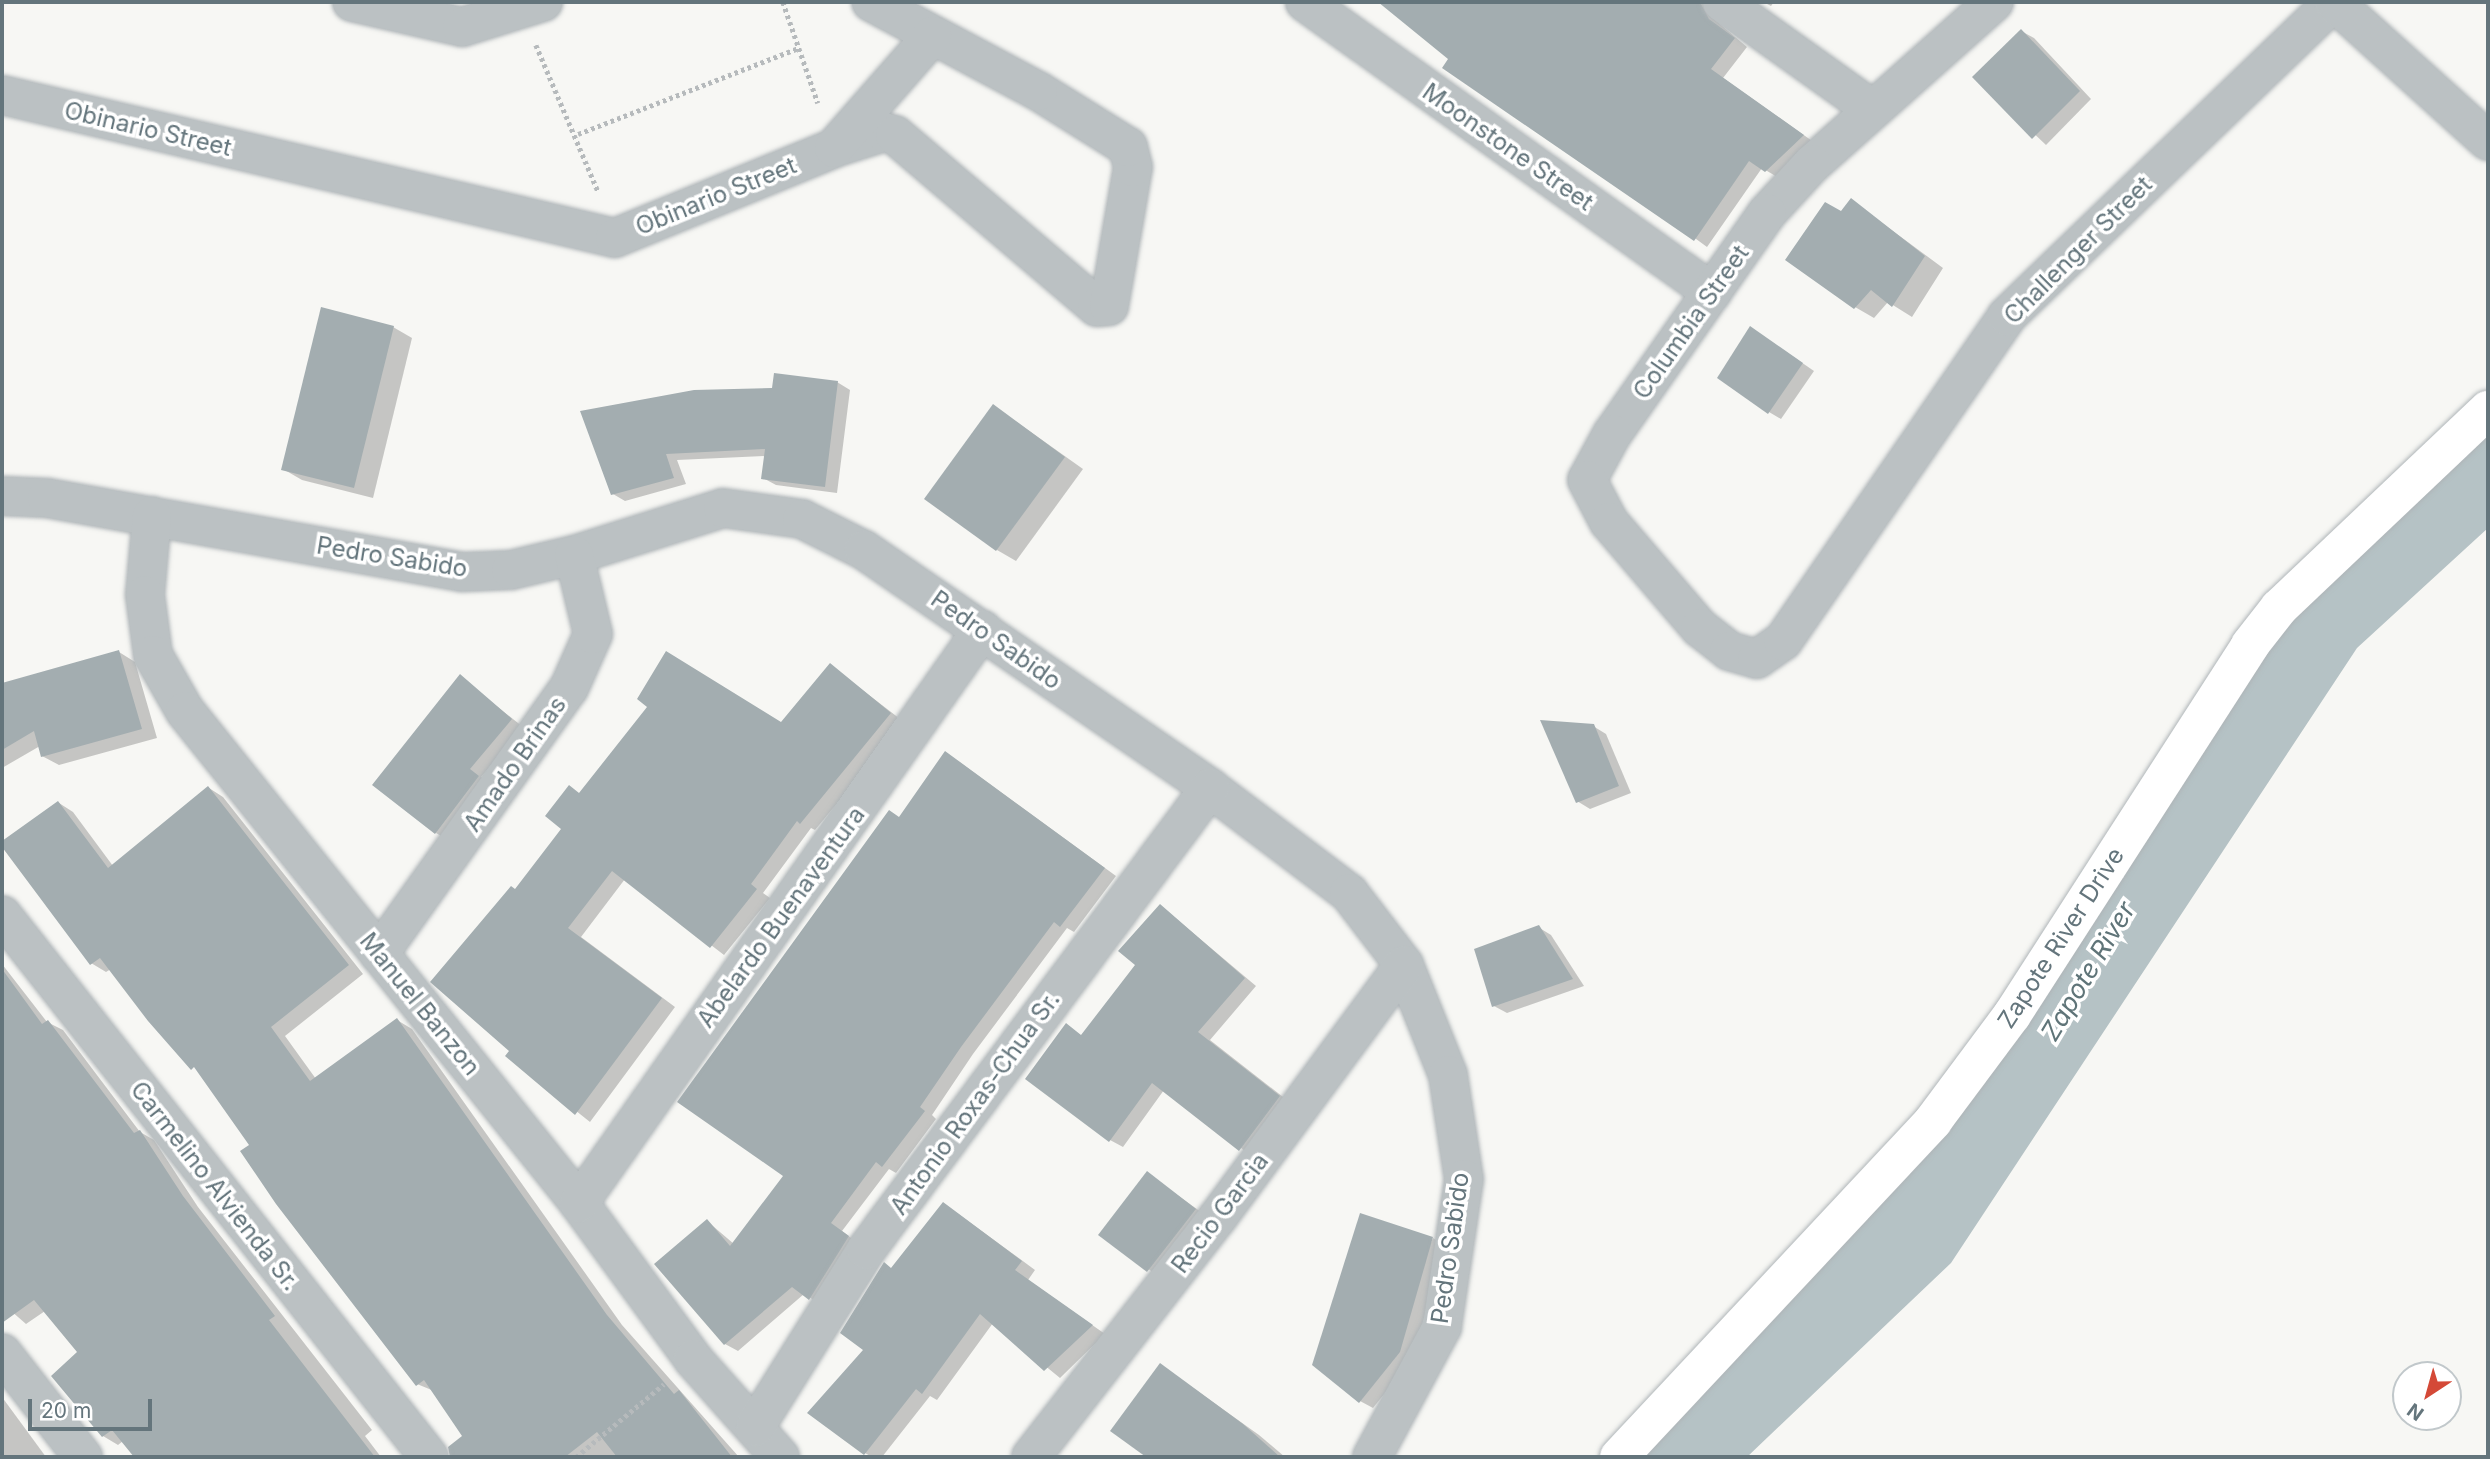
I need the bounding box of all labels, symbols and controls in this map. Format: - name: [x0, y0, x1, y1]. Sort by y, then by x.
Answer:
- street label: Moonstone Street: [1417, 77, 1599, 217]
- street label: Obinario Street: [62, 96, 234, 162]
- street label: Obinario Street: [632, 151, 800, 241]
- street label: Challenger Street: [1998, 170, 2158, 330]
- street label: Columbia Street: [1627, 239, 1755, 405]
- street label: Pedro Sabido: [315, 531, 469, 583]
- street label: Pedro Sabido: [925, 585, 1067, 695]
- street label: Amado Brinas: [458, 691, 572, 837]
- street label: Abelardo Buenaventura: [691, 801, 871, 1033]
- street label: Zapote River Drive: [1992, 842, 2130, 1034]
- water label: Zapote River: [2034, 896, 2142, 1046]
- street label: Manuel Banzon: [354, 927, 486, 1081]
- street label: Antonio Roxas-Chua Sr.: [884, 986, 1066, 1220]
- street label: Carmelino Alvienda Sr.: [125, 1076, 305, 1296]
- street label: Recio Garcia: [1166, 1147, 1274, 1279]
- street label: Pedro Sabido: [1425, 1171, 1475, 1325]
- north arrow: [2392, 1361, 2462, 1431]
- scale bar: [32, 1386, 156, 1430]
- text: 20 m: [41, 1398, 91, 1423]
- text: N: [2403, 1398, 2428, 1425]

